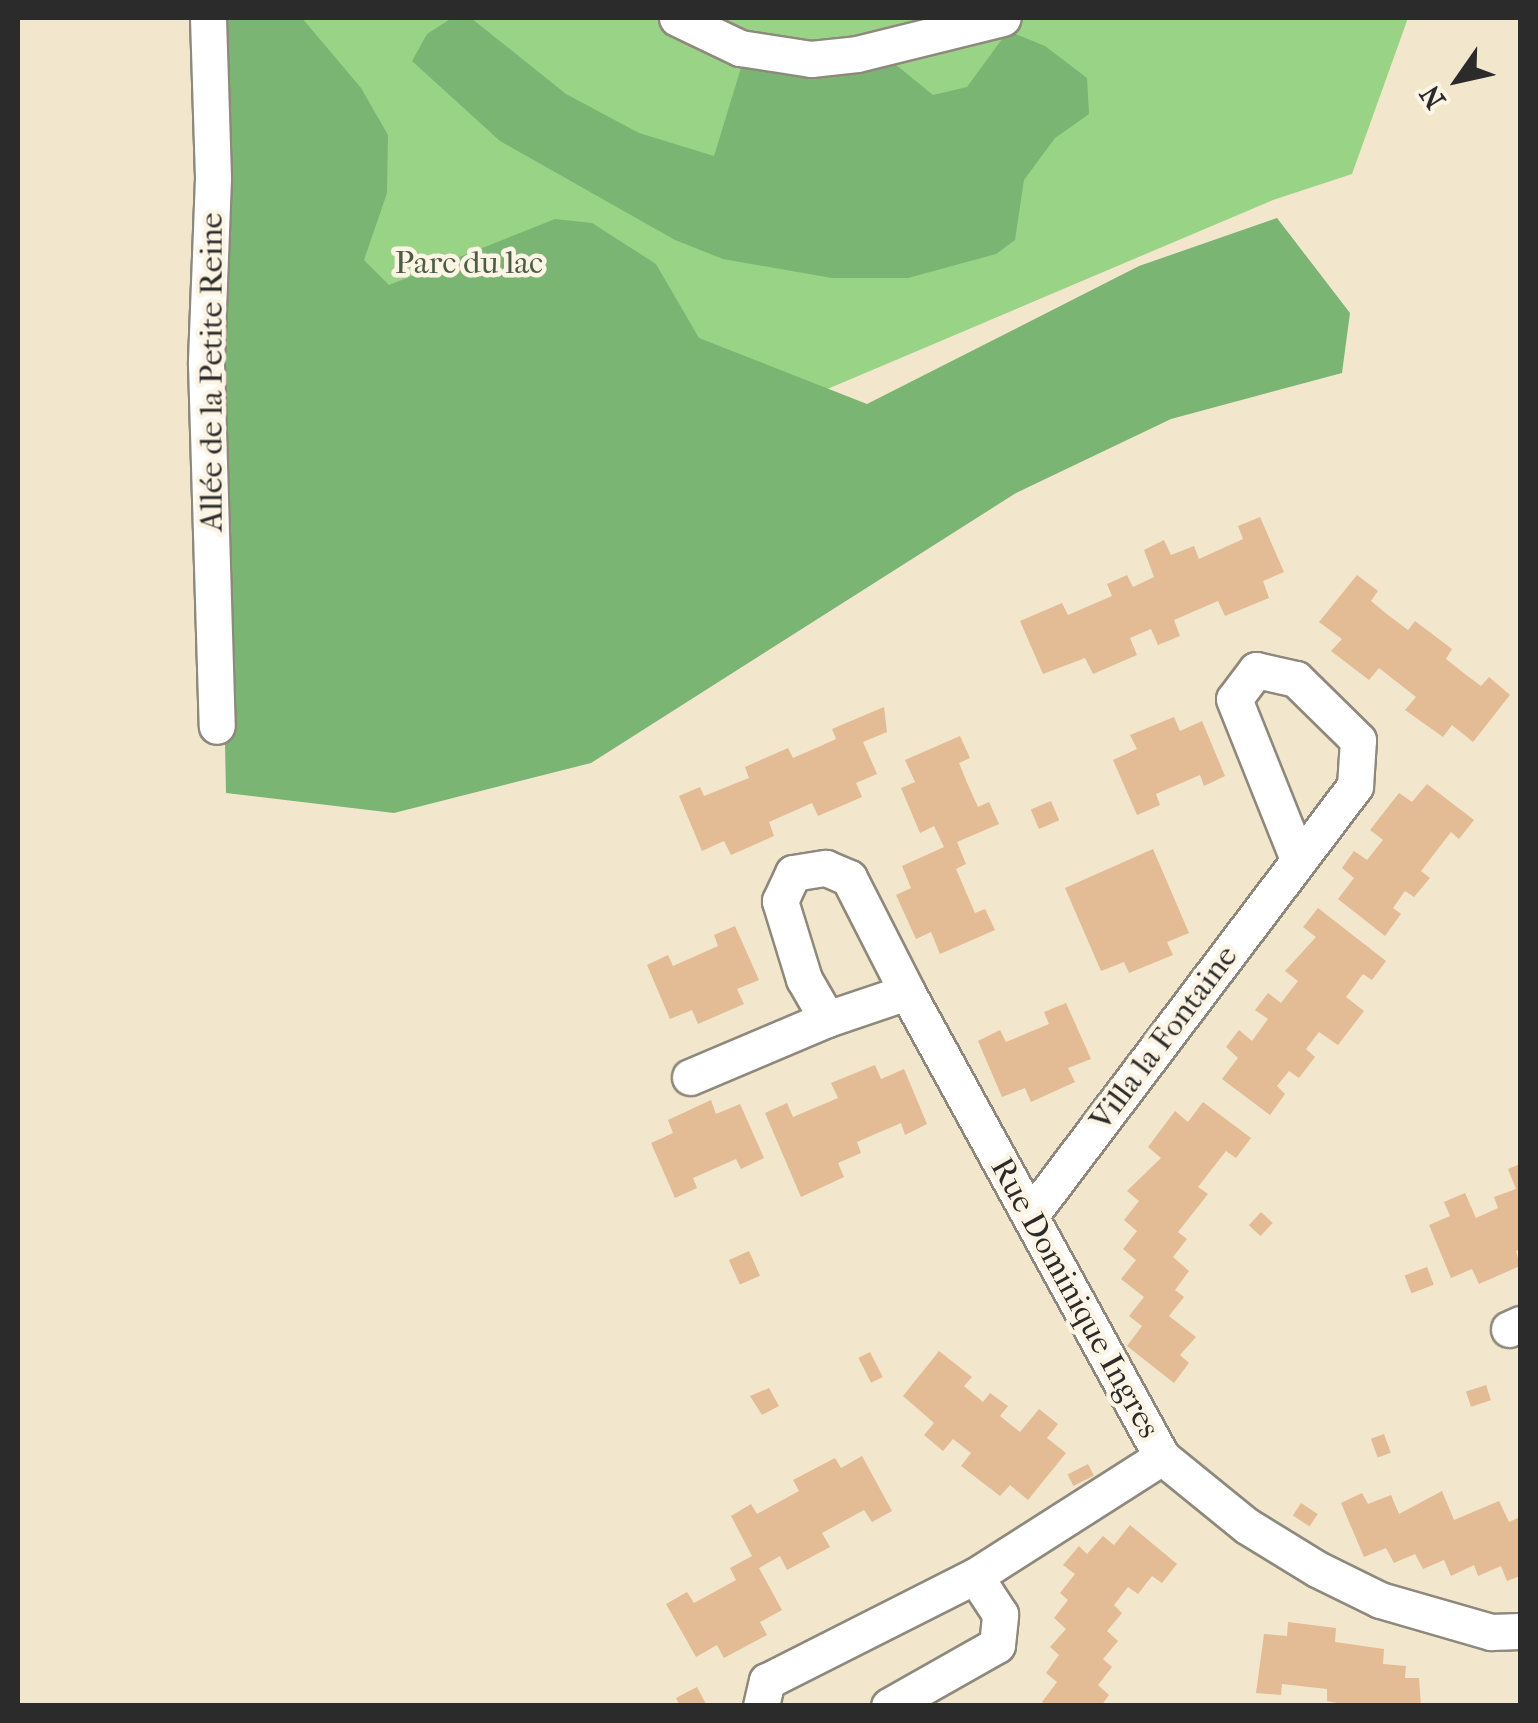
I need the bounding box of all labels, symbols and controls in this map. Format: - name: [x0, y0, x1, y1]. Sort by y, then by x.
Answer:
- north arrow: [1408, 30, 1508, 130]
- text: N: [1413, 79, 1452, 115]
- street label: Allée de la Petite Reine: [193, 213, 231, 531]
- park label: Parc du lac: [395, 244, 543, 282]
- street label: Villa la Fontaine: [1082, 938, 1246, 1138]
- street label: Rue Dominique Ingres: [982, 1151, 1168, 1445]

